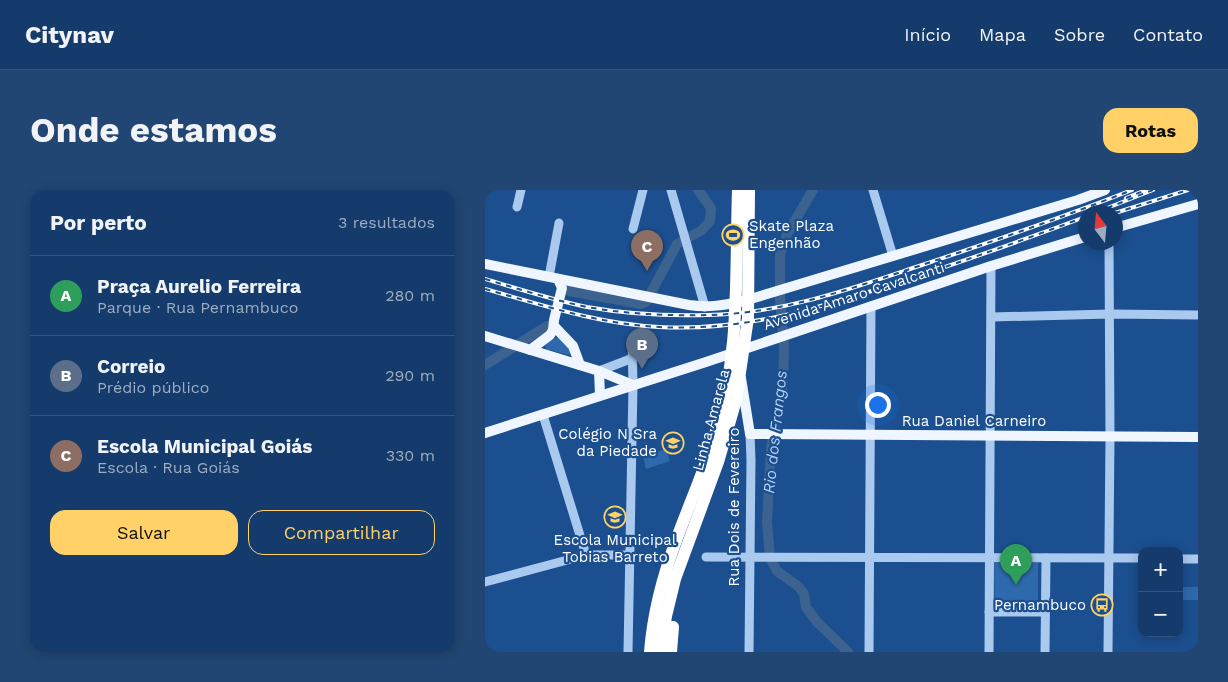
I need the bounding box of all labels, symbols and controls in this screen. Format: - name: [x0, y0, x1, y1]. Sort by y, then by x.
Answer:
- text: Citynav: [25, 21, 114, 49]
- text: Início: [904, 24, 951, 45]
- text: Mapa: [979, 24, 1026, 45]
- text: Sobre: [1054, 24, 1105, 45]
- text: Contato: [1133, 24, 1203, 45]
- button: Rotas: [1103, 108, 1198, 153]
- text: Onde estamos: [30, 109, 277, 151]
- north arrow: [1078, 205, 1123, 250]
- text: Por perto: [50, 210, 147, 235]
- text: 3 resultados: [338, 213, 435, 232]
- place label: Skate Plaza Engenhão: [749, 217, 834, 252]
- sports icon: Skate Plaza Engenhão: [721, 223, 745, 247]
- pin: C: [631, 230, 663, 271]
- street label: Avenida Amaro Cavalcanti: [761, 258, 947, 334]
- text: Praça Aurelio Ferreira: [97, 275, 301, 298]
- text: A: [61, 286, 71, 305]
- text: 280 m: [385, 286, 435, 305]
- text: Parque · Rua Pernambuco: [97, 298, 298, 317]
- pin: B: [626, 328, 658, 369]
- text: Correio: [97, 355, 165, 378]
- text: B: [61, 366, 71, 385]
- text: 290 m: [385, 366, 435, 385]
- street label: Linha Amarela: [689, 367, 733, 473]
- water label: Rio dos Frangos: [759, 369, 791, 495]
- text: Prédio público: [97, 378, 209, 397]
- your location: [865, 392, 891, 418]
- street label: Rua Daniel Carneiro: [902, 412, 1046, 430]
- place label: Colégio N Sra da Piedade: [558, 425, 658, 460]
- street label: Rua Dois de Fevereiro: [725, 428, 743, 586]
- school or university icon: Colégio N Sra da Piedade: [661, 431, 685, 455]
- text: Escola Municipal Goiás: [97, 435, 312, 458]
- text: C: [61, 446, 71, 465]
- text: 330 m: [386, 446, 435, 465]
- text: Escola · Rua Goiás: [97, 458, 240, 477]
- school or university icon: Escola Municipal Tobias Barreto: [603, 505, 627, 529]
- button: Salvar: [50, 510, 238, 555]
- button: Compartilhar: [248, 510, 435, 555]
- place label: Escola Municipal Tobias Barreto: [554, 531, 677, 566]
- pin: A: [1000, 544, 1032, 585]
- map controls: [1138, 547, 1183, 637]
- button: +: [1138, 547, 1183, 592]
- button: −: [1138, 592, 1183, 637]
- bus stop icon: Pernambuco: [1090, 593, 1114, 617]
- place label: Pernambuco: [994, 596, 1086, 614]

